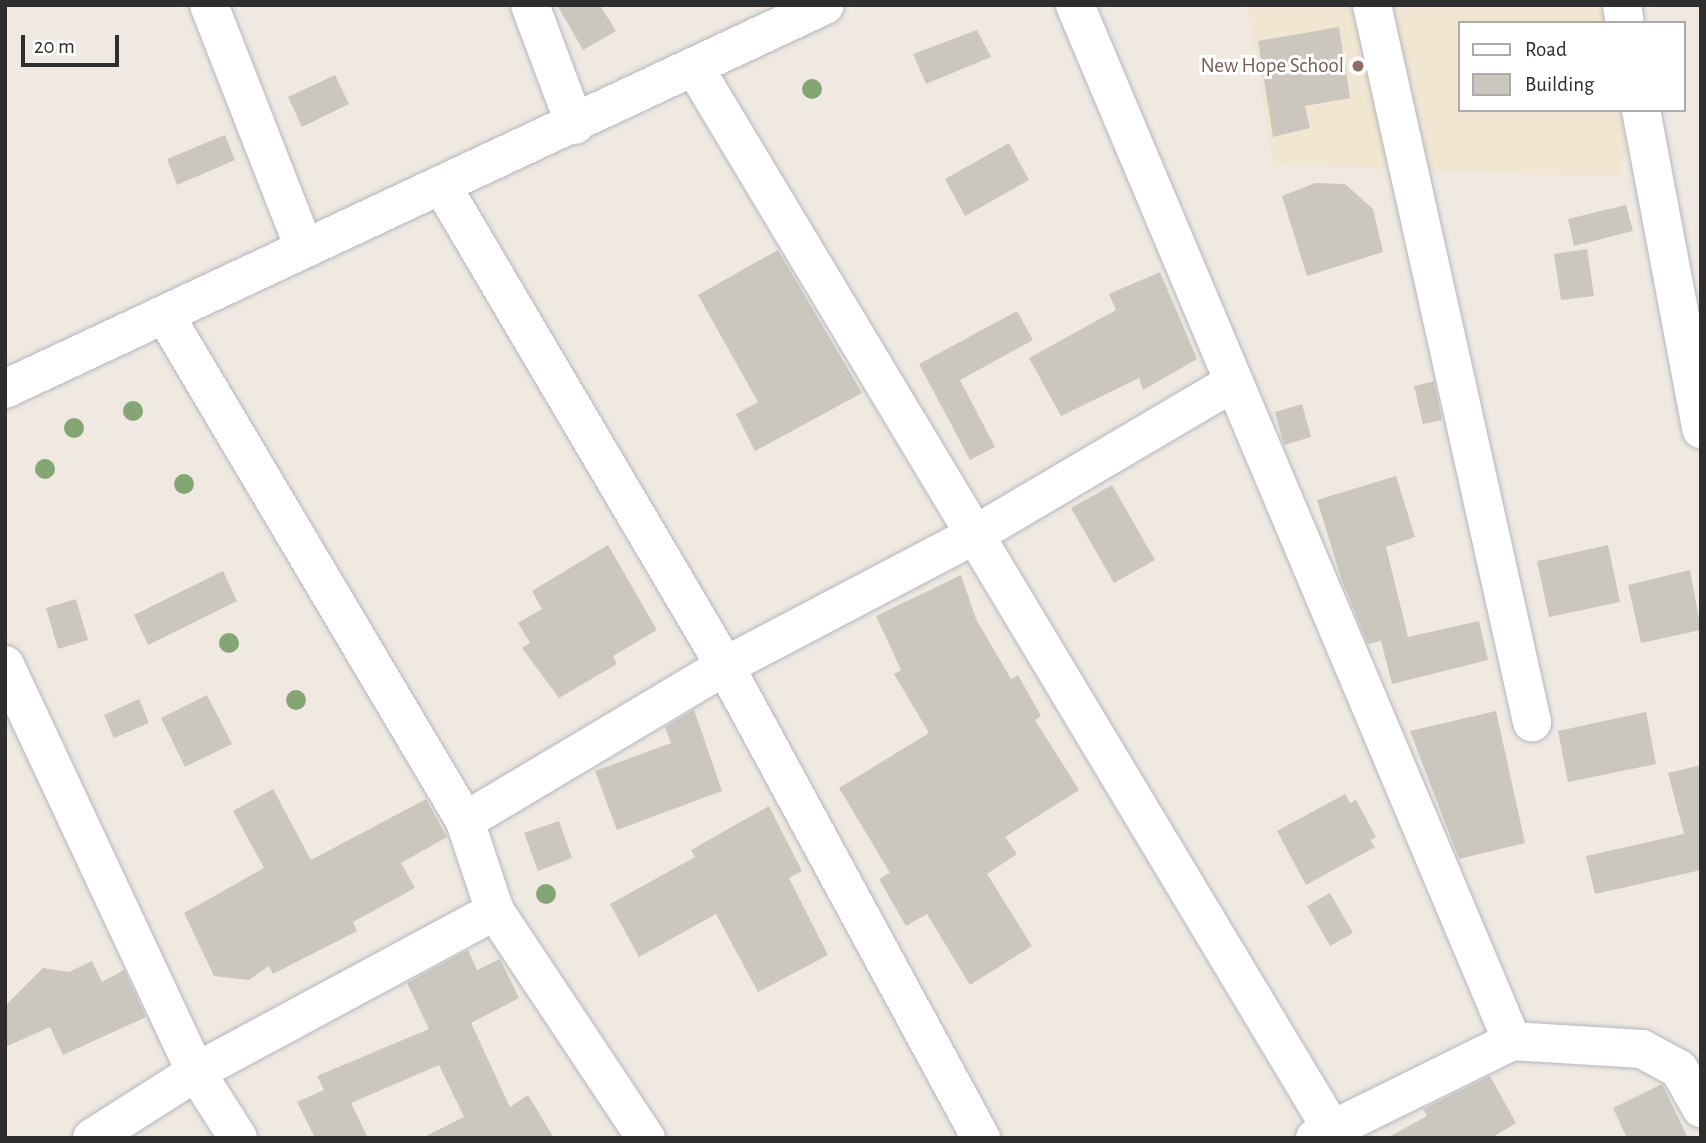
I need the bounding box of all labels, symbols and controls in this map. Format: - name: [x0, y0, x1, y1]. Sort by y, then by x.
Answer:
- scale bar: [24, 21, 122, 65]
- legend: [1458, 21, 1685, 112]
- text: 20 m: [34, 36, 75, 57]
- text: Road: [1525, 39, 1567, 60]
- place label: New Hope School: [1200, 53, 1344, 79]
- marker: New Hope School: [1350, 58, 1366, 74]
- text: Building: [1525, 74, 1594, 95]

